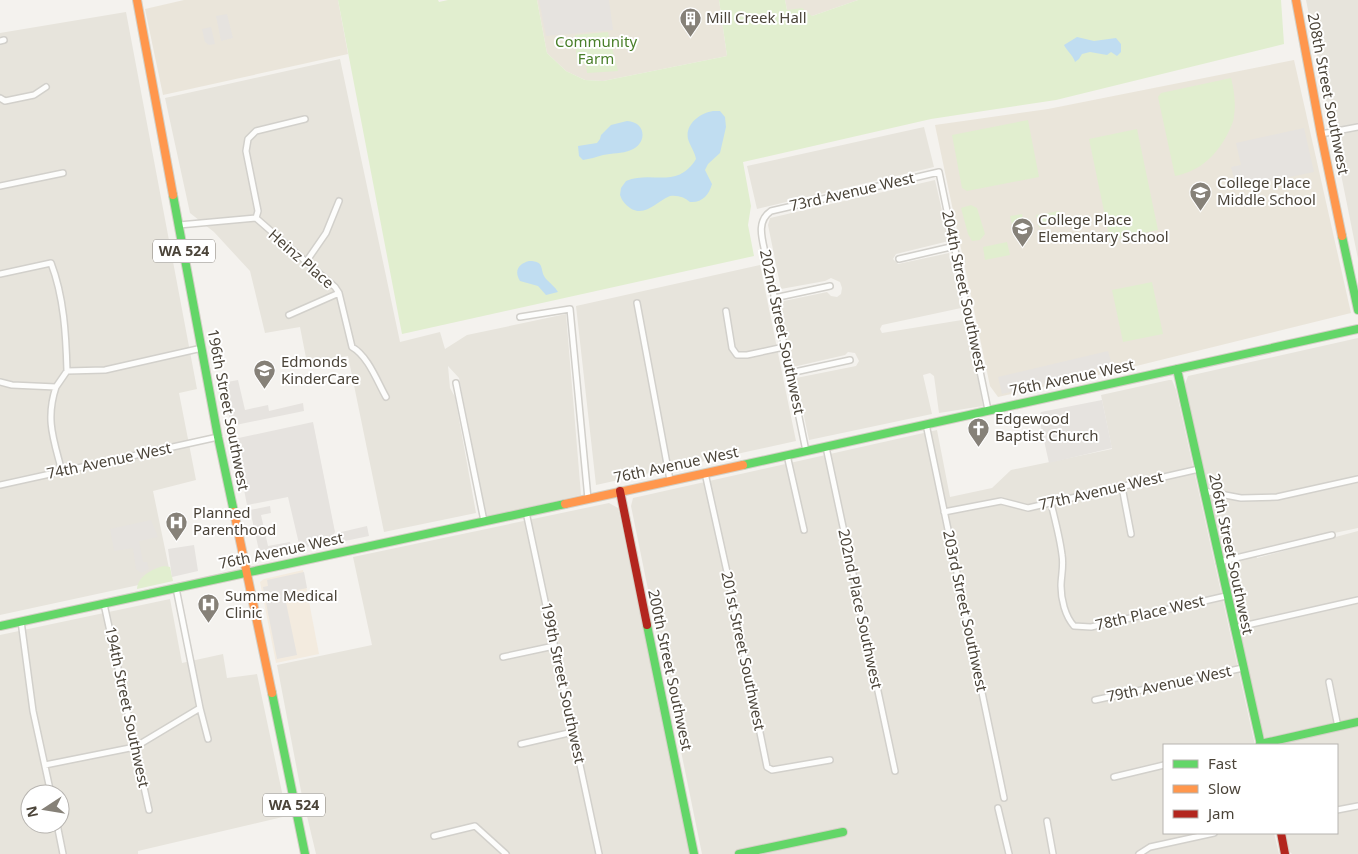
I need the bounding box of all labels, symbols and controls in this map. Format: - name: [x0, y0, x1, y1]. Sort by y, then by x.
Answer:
- building icon: Mill Creek Hall: [678, 6, 702, 37]
- place label: Mill Creek Hall: [706, 7, 807, 27]
- street label: 208th Street Southwest: [1303, 11, 1355, 177]
- park label: Community Farm: [555, 31, 637, 68]
- street label: 73rd Avenue West: [787, 167, 917, 215]
- place label: College Place Middle School: [1217, 172, 1316, 209]
- school or university icon: College Place Middle School: [1189, 180, 1213, 211]
- street label: 204th Street Southwest: [938, 208, 992, 374]
- place label: College Place Elementary School: [1038, 209, 1169, 246]
- school or university icon: College Place Elementary School: [1010, 217, 1034, 248]
- street label: Heinz Place: [265, 224, 339, 292]
- road number: WA 524: [153, 240, 215, 262]
- street label: 202nd Street Southwest: [756, 248, 810, 417]
- street label: 196th Street Southwest: [203, 327, 255, 493]
- place label: Edmonds KinderCare: [281, 351, 360, 388]
- street label: 76th Avenue West: [1008, 354, 1137, 400]
- school or university icon: Edmonds KinderCare: [253, 359, 277, 390]
- place label: Edgewood Baptist Church: [995, 408, 1099, 445]
- church icon: Edgewood Baptist Church: [967, 416, 991, 447]
- street label: 74th Avenue West: [45, 437, 174, 483]
- street label: 76th Avenue West: [612, 441, 741, 487]
- street label: 77th Avenue West: [1037, 466, 1165, 514]
- street label: 206th Street Southwest: [1205, 471, 1259, 637]
- place label: Planned Parenthood: [193, 502, 276, 539]
- hospital icon: Planned Parenthood: [165, 510, 189, 541]
- street label: 76th Avenue West: [217, 527, 346, 573]
- street label: 202nd Place Southwest: [834, 527, 888, 691]
- street label: 203rd Street Southwest: [939, 528, 993, 694]
- street label: 201st Street Southwest: [717, 569, 771, 733]
- place label: Summe Medical Clinic: [225, 585, 338, 622]
- street label: 200th Street Southwest: [644, 587, 698, 753]
- street label: 78th Place West: [1093, 590, 1207, 634]
- hospital icon: Summe Medical Clinic: [197, 593, 221, 624]
- street label: 199th Street Southwest: [537, 600, 591, 766]
- street label: 194th Street Southwest: [101, 624, 155, 790]
- street label: 79th Avenue West: [1105, 660, 1234, 706]
- legend: [1163, 744, 1338, 834]
- text: Fast: [1208, 753, 1237, 773]
- text: Slow: [1208, 778, 1241, 798]
- north arrow: [20, 784, 70, 834]
- road number: WA 524: [263, 794, 325, 816]
- text: Jam: [1206, 803, 1235, 823]
- text: N: [21, 804, 42, 819]

